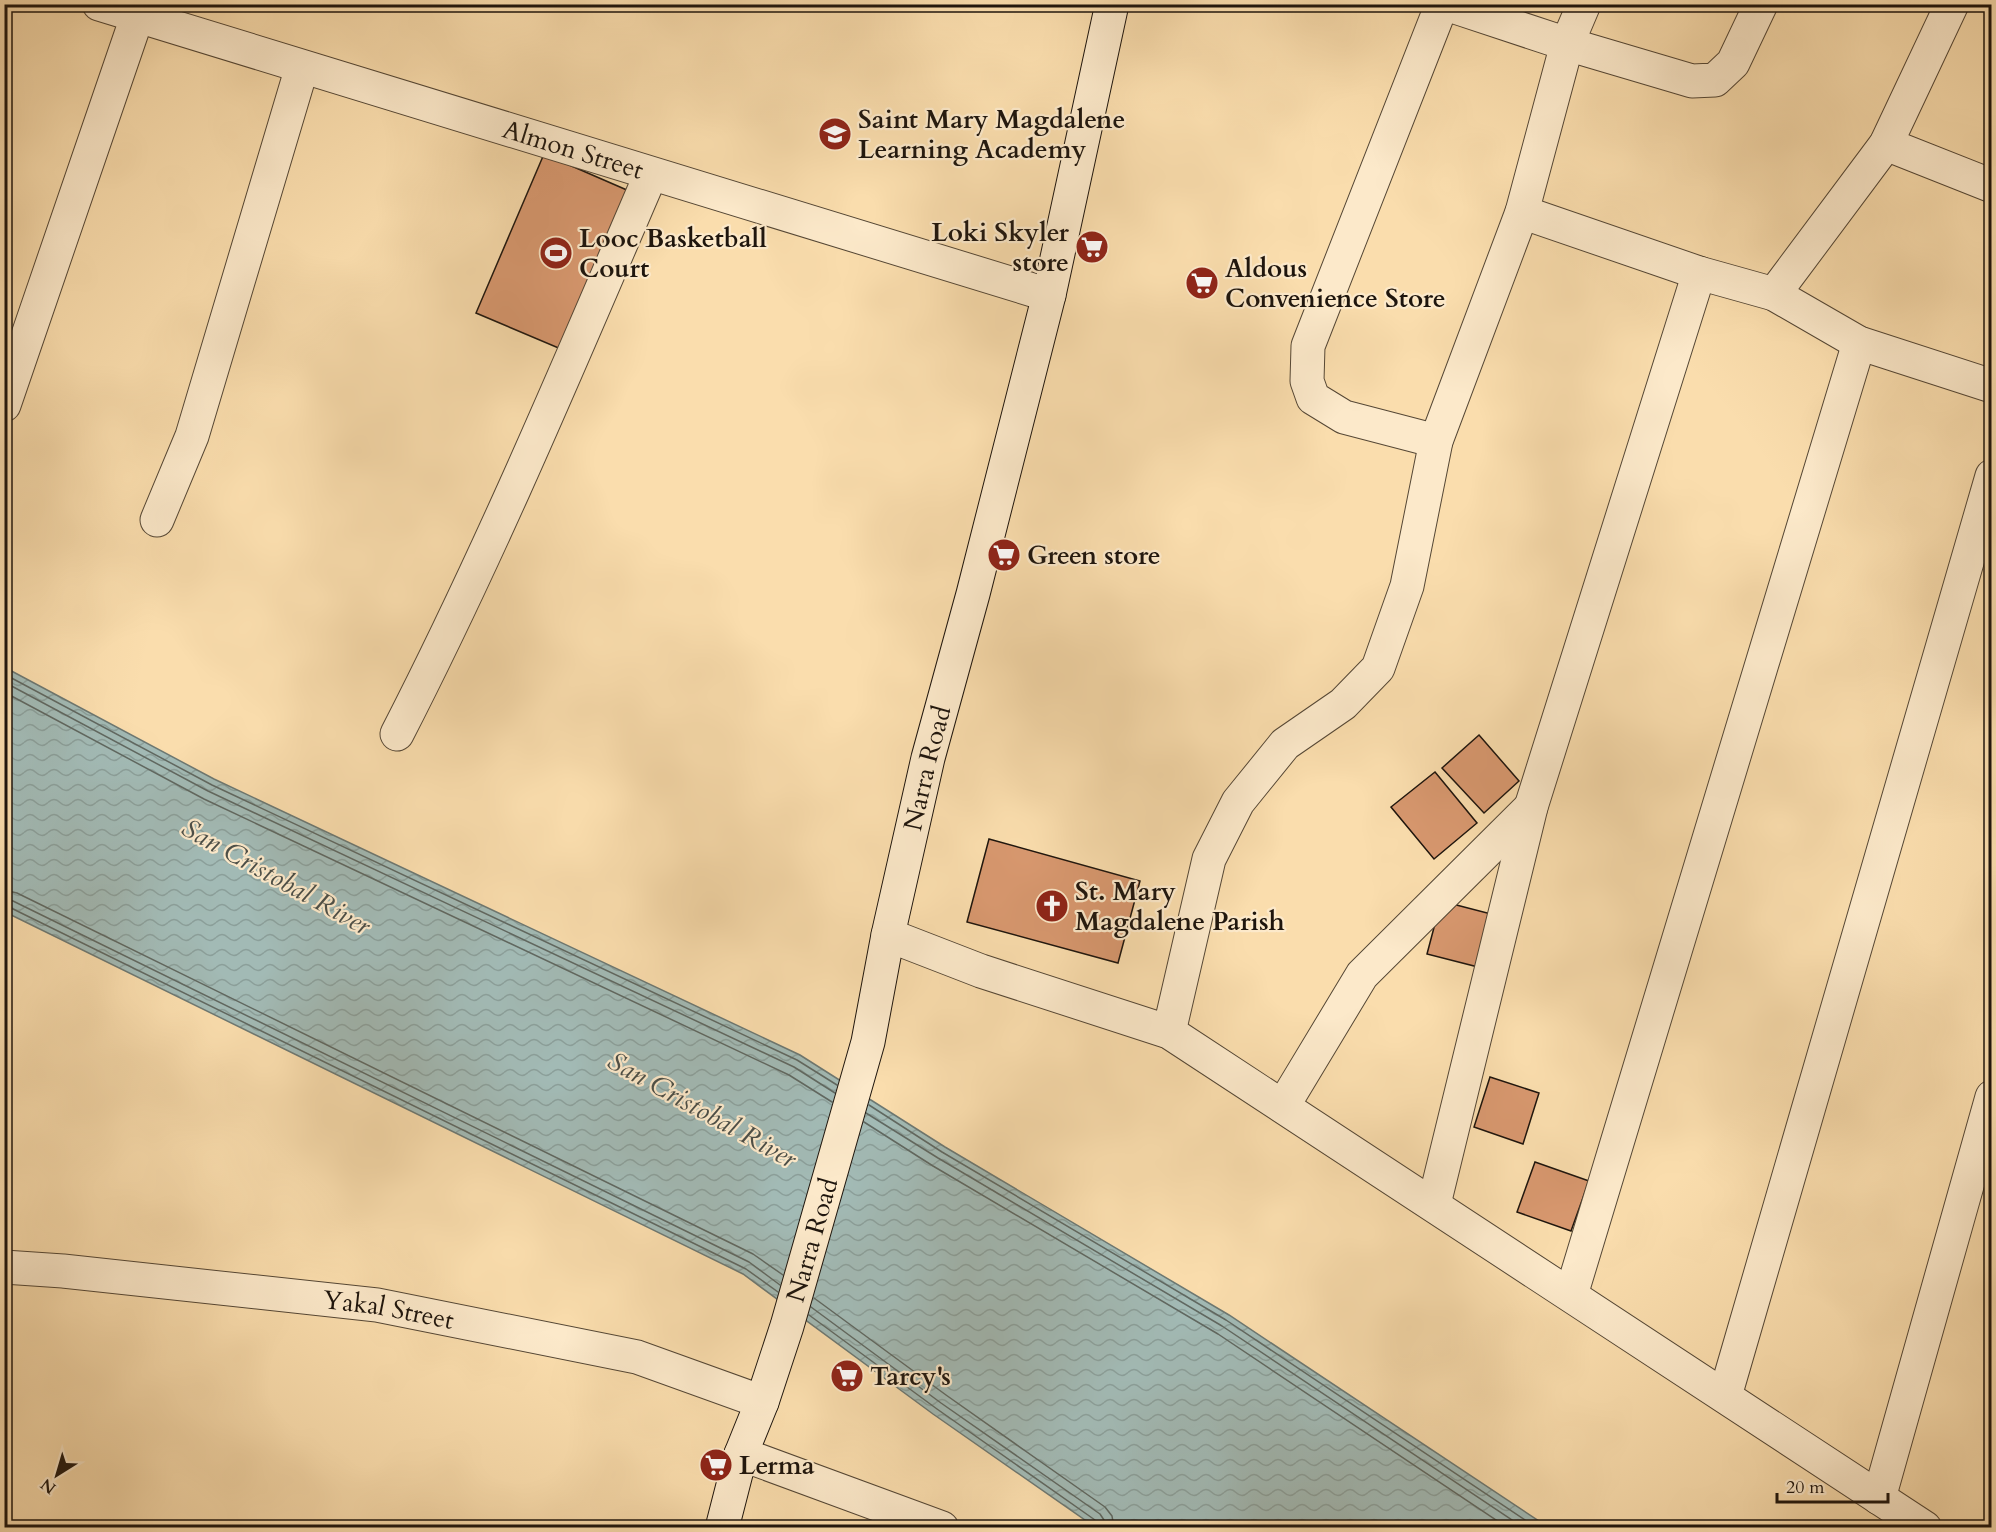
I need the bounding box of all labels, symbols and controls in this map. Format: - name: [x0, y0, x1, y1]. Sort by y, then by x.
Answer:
- place label: Saint Mary Magdalene Learning Academy: [858, 102, 1125, 167]
- street label: Almon Street: [499, 111, 648, 187]
- school or university icon: Saint Mary Magdalene Learning Academy: [817, 116, 853, 152]
- place label: Loki Skyler store: [931, 215, 1070, 280]
- place label: Looc Basketball Court: [579, 221, 767, 286]
- supermarket icon: Loki Skyler store: [1074, 229, 1110, 265]
- sports icon: Looc Basketball Court: [538, 235, 574, 271]
- place label: Aldous Convenience Store: [1225, 251, 1446, 316]
- supermarket icon: Aldous Convenience Store: [1184, 265, 1220, 301]
- supermarket icon: Green store: [986, 537, 1022, 573]
- place label: Green store: [1027, 538, 1161, 573]
- street label: Narra Road: [895, 701, 959, 834]
- water label: San Cristobal River: [175, 810, 378, 945]
- place label: St. Mary Magdalene Parish: [1075, 874, 1285, 939]
- church icon: St. Mary Magdalene Parish: [1034, 888, 1070, 924]
- water label: San Cristobal River: [601, 1043, 804, 1178]
- street label: Narra Road: [777, 1174, 846, 1306]
- street label: Yakal Street: [321, 1282, 457, 1337]
- supermarket icon: Tarcy's: [829, 1358, 865, 1394]
- place label: Tarcy's: [870, 1359, 951, 1394]
- north arrow: [27, 1445, 87, 1505]
- supermarket icon: Lerma: [698, 1447, 734, 1483]
- place label: Lerma: [739, 1448, 815, 1483]
- scale bar: [1777, 1466, 1888, 1504]
- text: N: [36, 1473, 61, 1499]
- text: 20 m: [1786, 1475, 1825, 1500]

